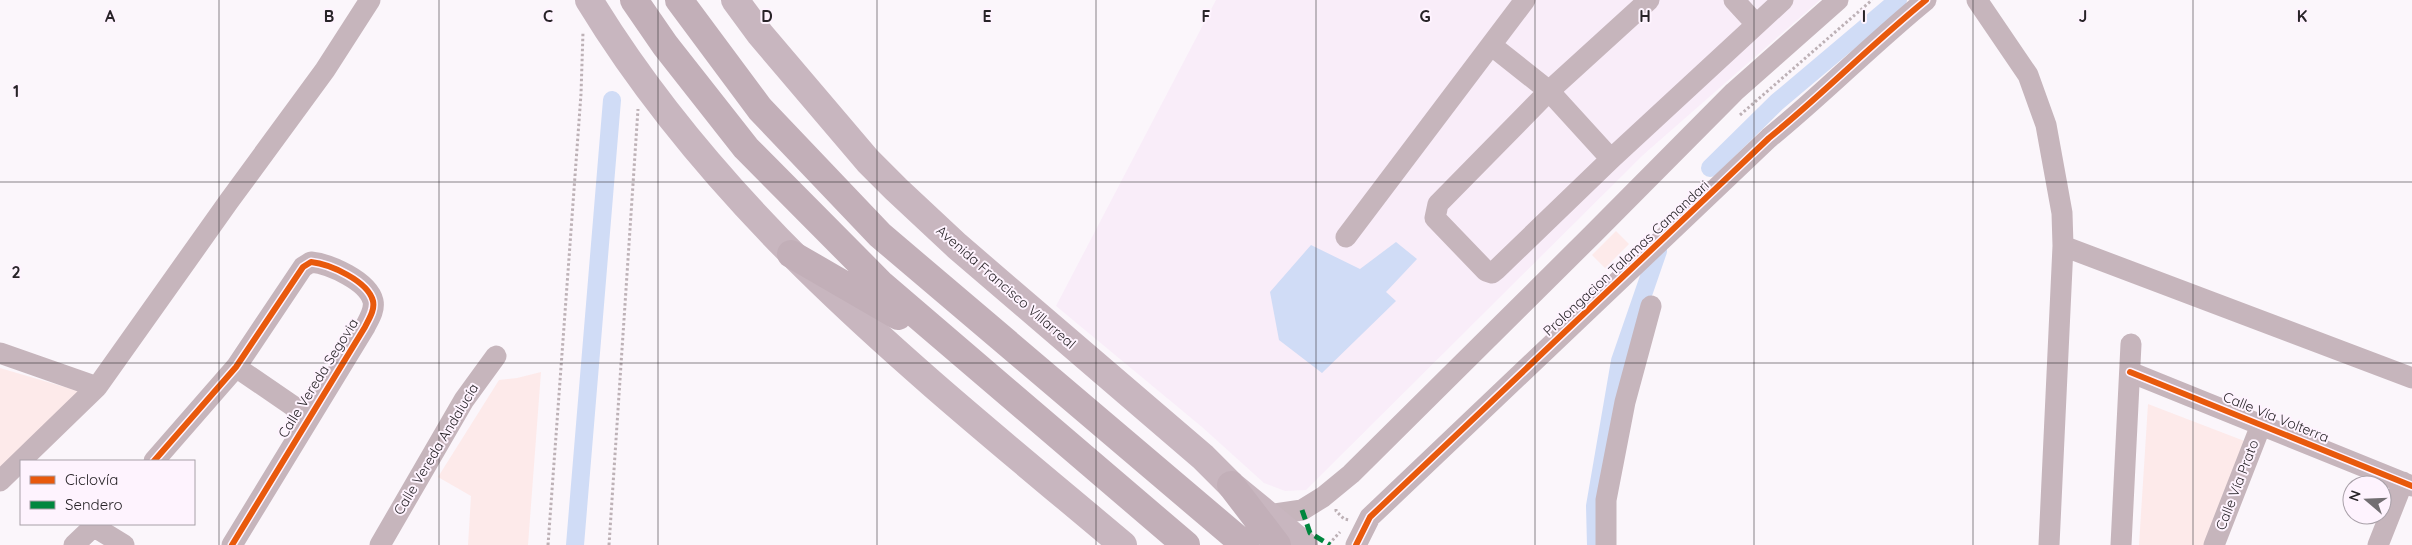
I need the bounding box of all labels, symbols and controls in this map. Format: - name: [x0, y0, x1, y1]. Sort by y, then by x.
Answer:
- text: A: [105, 6, 116, 26]
- text: B: [324, 6, 334, 26]
- text: C: [543, 6, 553, 26]
- text: D: [761, 6, 773, 26]
- text: E: [982, 6, 992, 26]
- text: F: [1202, 6, 1211, 26]
- text: G: [1419, 6, 1431, 26]
- text: H: [1639, 6, 1651, 26]
- text: I: [1862, 6, 1866, 26]
- text: J: [2079, 6, 2087, 26]
- text: K: [2297, 6, 2307, 26]
- text: 1: [13, 81, 19, 101]
- street label: Prolongacion Talamas Camandari: [1539, 176, 1713, 340]
- street label: Avenida Francisco Villarreal: [933, 221, 1079, 353]
- text: 2: [11, 262, 21, 282]
- street label: Calle Vereda Segovia: [274, 315, 362, 441]
- street label: Calle Vereda Andalucía: [390, 380, 482, 518]
- street label: Calle Vía Volterra: [2220, 388, 2332, 446]
- street label: Calle Vía Prato: [2211, 437, 2263, 533]
- legend: [20, 460, 195, 525]
- text: Ciclovía: [65, 470, 118, 489]
- north arrow: [2342, 475, 2392, 525]
- text: N: [2345, 488, 2365, 504]
- text: Sendero: [65, 495, 123, 514]

